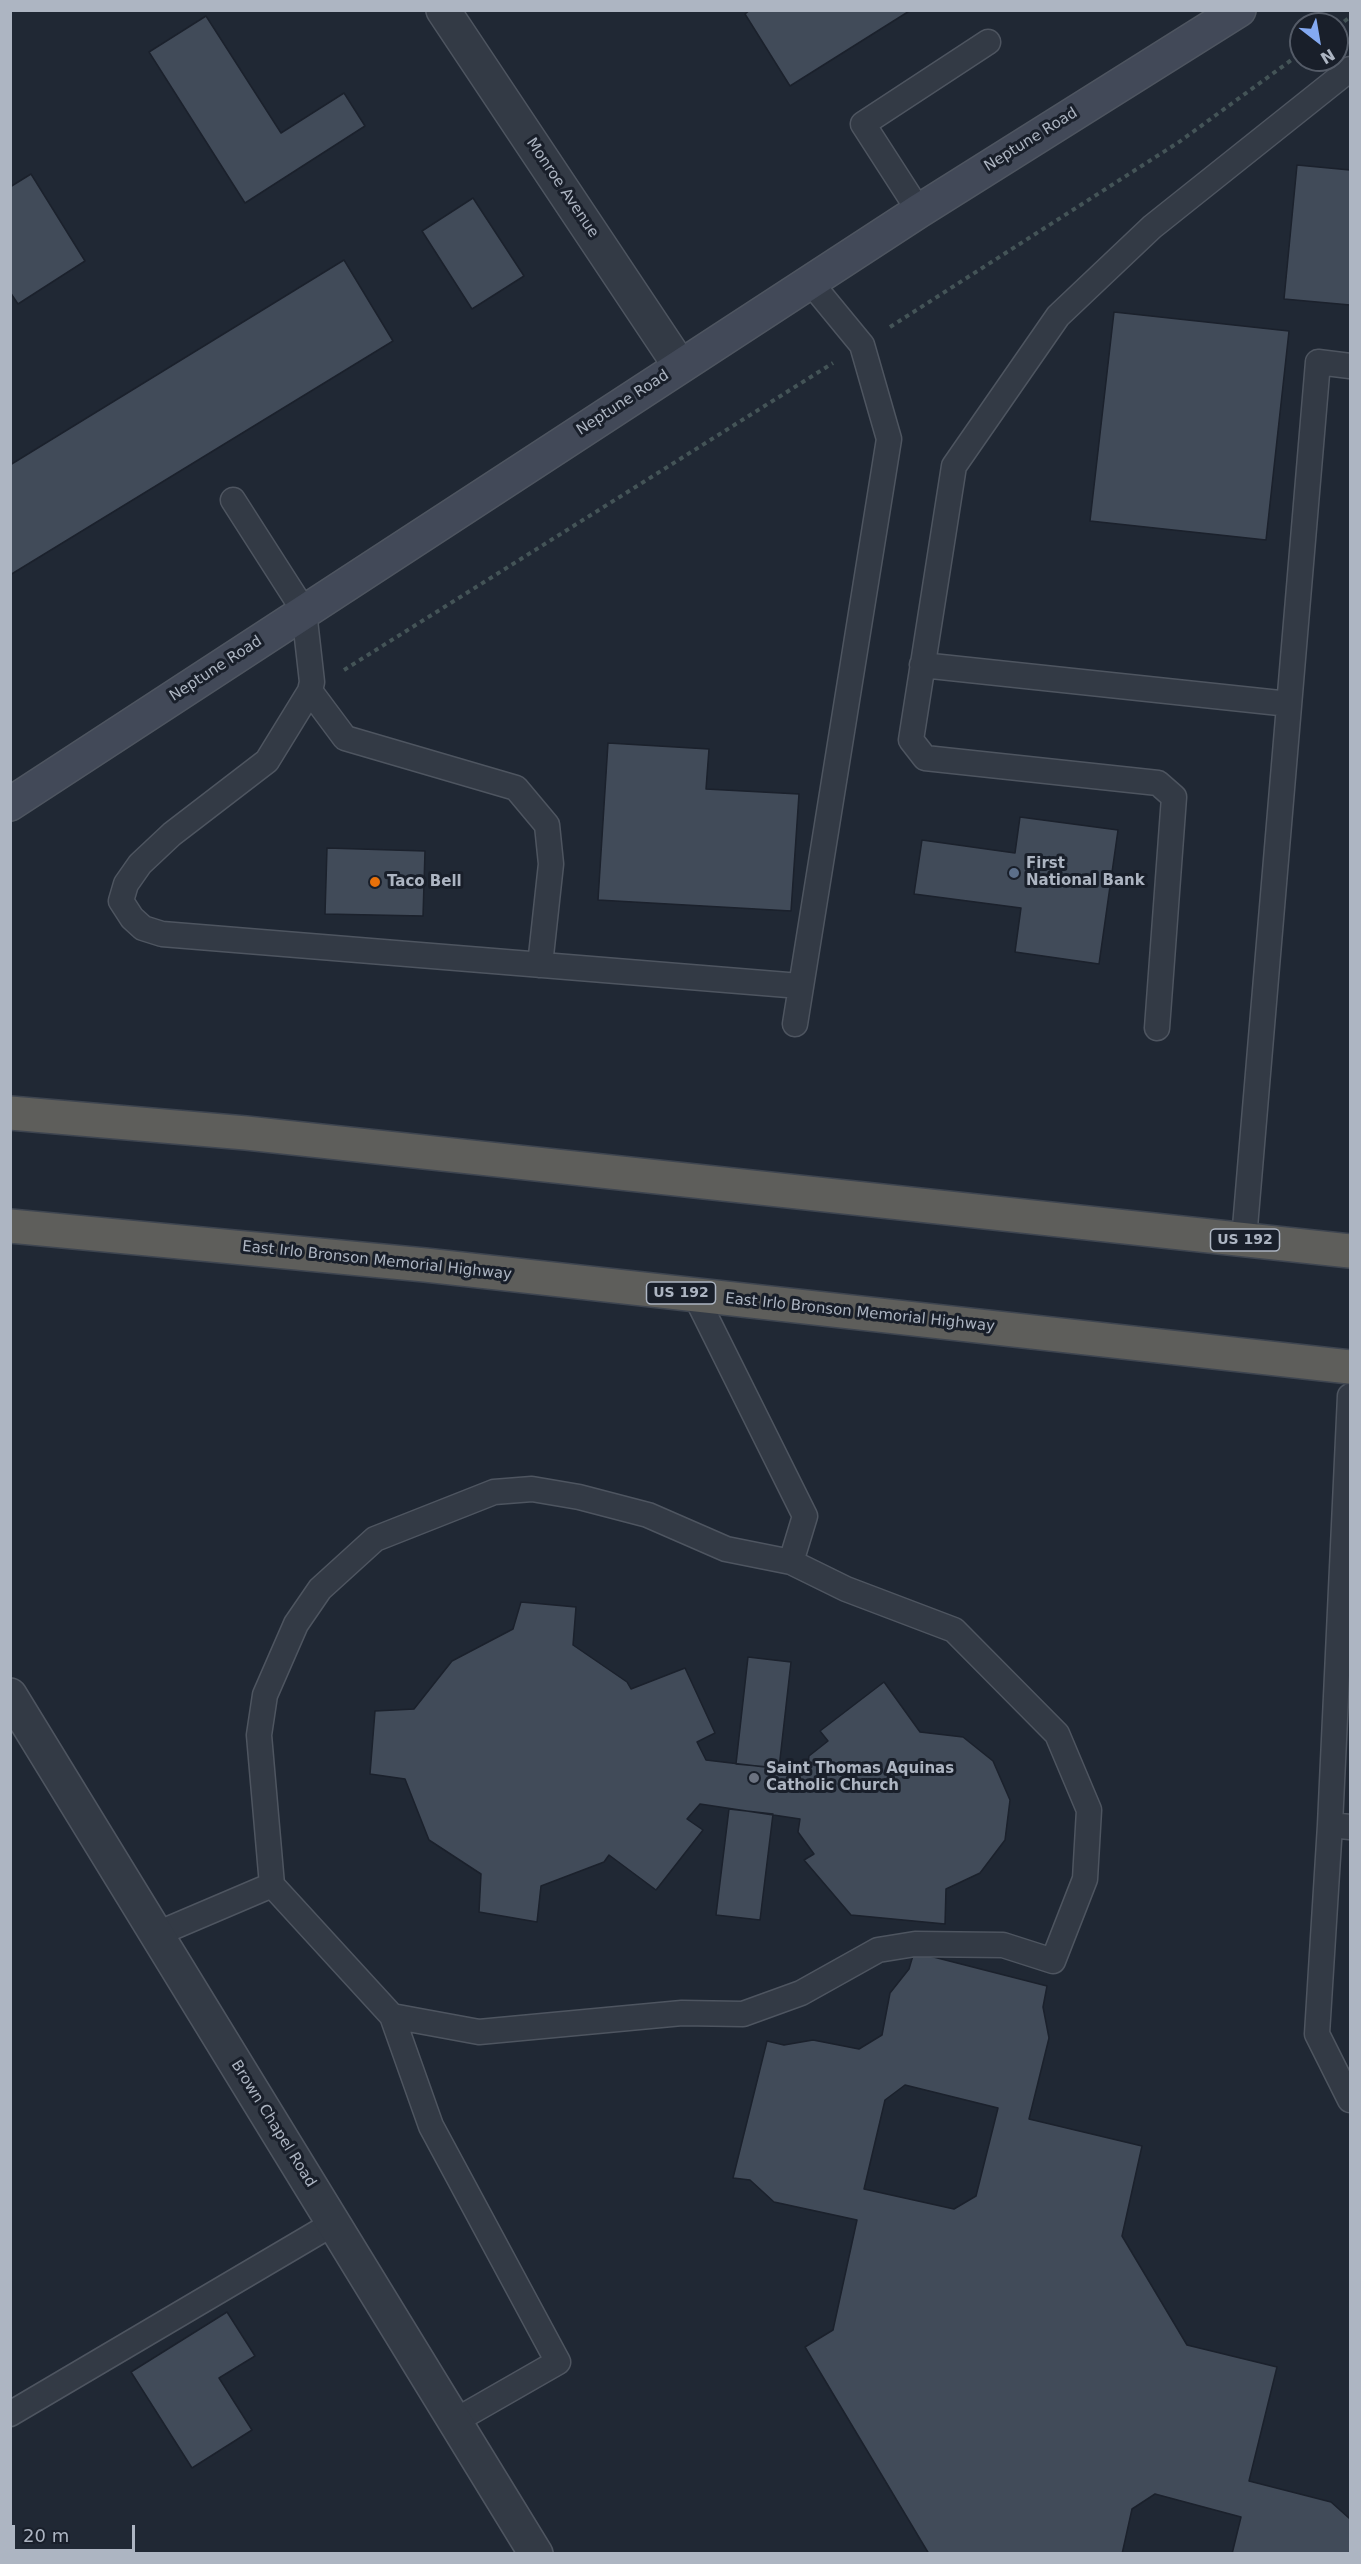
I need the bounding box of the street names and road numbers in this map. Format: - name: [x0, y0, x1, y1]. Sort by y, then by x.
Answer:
- street label: Neptune Road: [981, 104, 1081, 176]
- street label: Monroe Avenue: [522, 135, 602, 241]
- street label: Neptune Road: [573, 366, 673, 440]
- street label: Neptune Road: [166, 632, 266, 706]
- road number: US 192: [1210, 1229, 1280, 1251]
- street label: East Irlo Bronson Memorial Highway: [241, 1238, 513, 1284]
- road number: US 192: [646, 1282, 716, 1304]
- street label: East Irlo Bronson Memorial Highway: [724, 1290, 996, 1336]
- street label: Brown Chapel Road: [227, 2057, 319, 2191]

